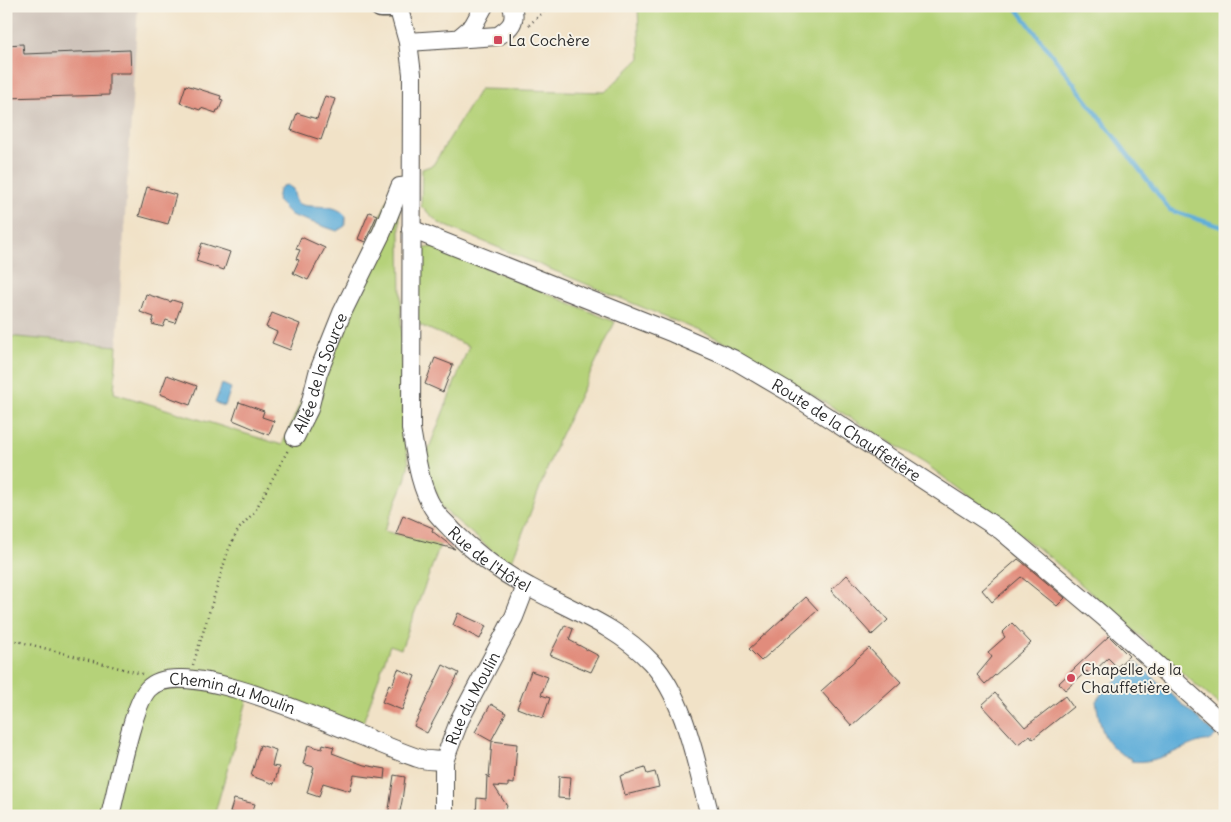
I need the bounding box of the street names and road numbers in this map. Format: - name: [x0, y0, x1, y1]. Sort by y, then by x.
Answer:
- street label: Allée de la Source: [289, 310, 351, 437]
- street label: Route de la Chauffetière: [768, 374, 925, 485]
- street label: Rue de l'Hôtel: [444, 522, 534, 596]
- street label: Rue du Moulin: [441, 648, 504, 748]
- street label: Chemin du Moulin: [169, 669, 298, 718]

